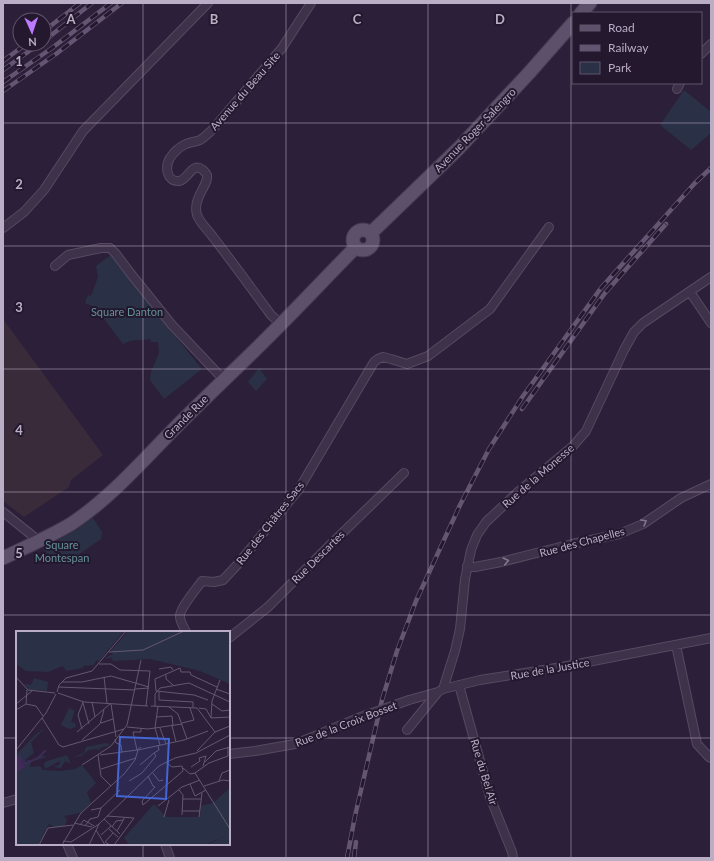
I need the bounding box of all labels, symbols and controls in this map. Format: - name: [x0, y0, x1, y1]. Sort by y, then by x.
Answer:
- text: A: [65, 11, 76, 27]
- text: B: [210, 11, 219, 27]
- text: C: [353, 11, 362, 27]
- text: D: [495, 11, 505, 27]
- north arrow: [12, 12, 52, 52]
- legend: [572, 12, 702, 84]
- text: Road: [608, 20, 635, 35]
- text: N: [28, 36, 37, 49]
- text: Railway: [608, 40, 649, 55]
- street label: Avenue du Beau Site: [207, 49, 282, 133]
- text: 1: [15, 53, 23, 69]
- text: Park: [608, 60, 632, 75]
- street label: Avenue Roger Salengro: [431, 85, 518, 174]
- text: 2: [15, 176, 23, 192]
- text: 3: [15, 299, 23, 315]
- park label: Square Danton: [91, 305, 163, 318]
- street label: Grande Rue: [161, 392, 210, 441]
- text: 4: [15, 422, 23, 438]
- street label: Rue de la Monesse: [499, 441, 576, 510]
- street label: Rue des Châtres Sacs: [233, 478, 306, 567]
- one-way arrow: [640, 520, 647, 527]
- street label: Rue des Chapelles: [538, 524, 626, 559]
- street label: Rue Descartes: [288, 527, 347, 586]
- park label: Square Montespan: [35, 538, 89, 564]
- text: 5: [15, 545, 23, 561]
- one-way arrow: [502, 557, 509, 566]
- inset map: [16, 631, 230, 845]
- street label: Rue de la Justice: [509, 655, 591, 682]
- street label: Rue de la Croix Bosset: [293, 698, 399, 749]
- street label: Rue du Bel Air: [468, 737, 501, 807]

